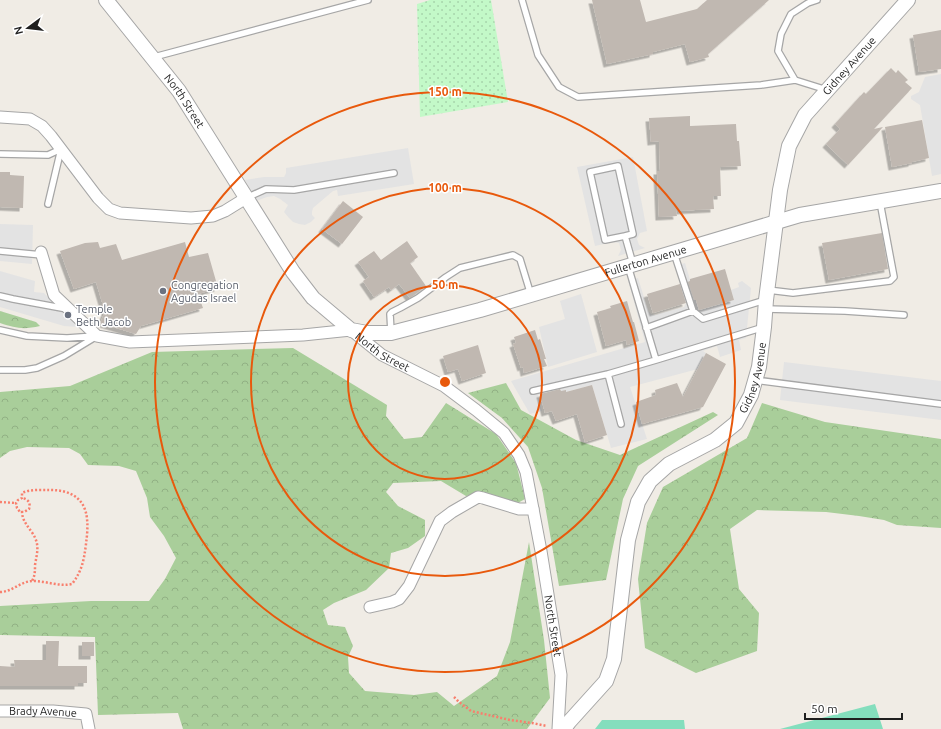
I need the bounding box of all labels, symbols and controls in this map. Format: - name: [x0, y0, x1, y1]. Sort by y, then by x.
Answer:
- north arrow: [8, 8, 48, 48]
- text: N: [11, 25, 25, 36]
- street label: Gidney Avenue: [820, 34, 878, 97]
- street label: North Street: [162, 72, 207, 131]
- text: 150 m: [428, 85, 462, 98]
- text: 100 m: [428, 181, 462, 194]
- street label: Fullerton Avenue: [603, 243, 688, 279]
- text: 50 m: [432, 278, 458, 291]
- place label: Congregation Agudas Israel: [171, 279, 239, 304]
- marker: Congregation Agudas Israel: [158, 286, 168, 296]
- place label: Temple Beth Jacob: [76, 303, 131, 328]
- marker: Temple Beth Jacob: [63, 310, 73, 320]
- street label: North Street: [353, 330, 412, 374]
- street label: Gidney Avenue: [736, 341, 768, 415]
- centre of rings: [438, 375, 452, 389]
- street label: North Street: [542, 594, 564, 658]
- scale bar: [805, 695, 902, 721]
- text: 50 m: [811, 702, 838, 715]
- street label: Brady Avenue: [9, 705, 78, 719]

